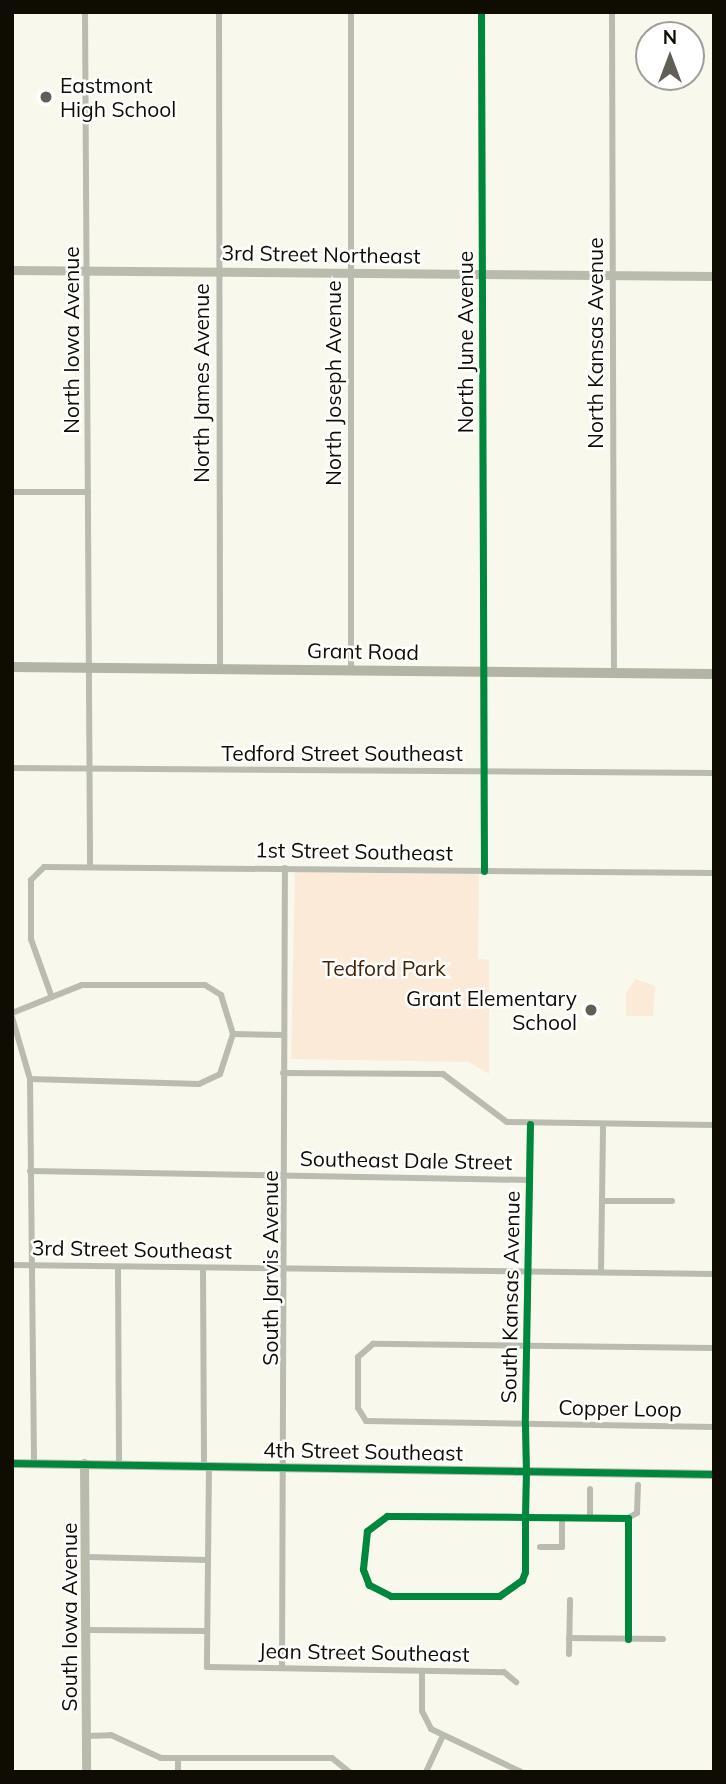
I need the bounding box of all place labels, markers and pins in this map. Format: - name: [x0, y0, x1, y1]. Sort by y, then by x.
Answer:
- place label: Eastmont High School: [60, 72, 176, 122]
- marker: Eastmont High School: [38, 89, 54, 105]
- place label: Grant Elementary School: [406, 985, 577, 1035]
- marker: Grant Elementary School: [583, 1002, 599, 1018]

